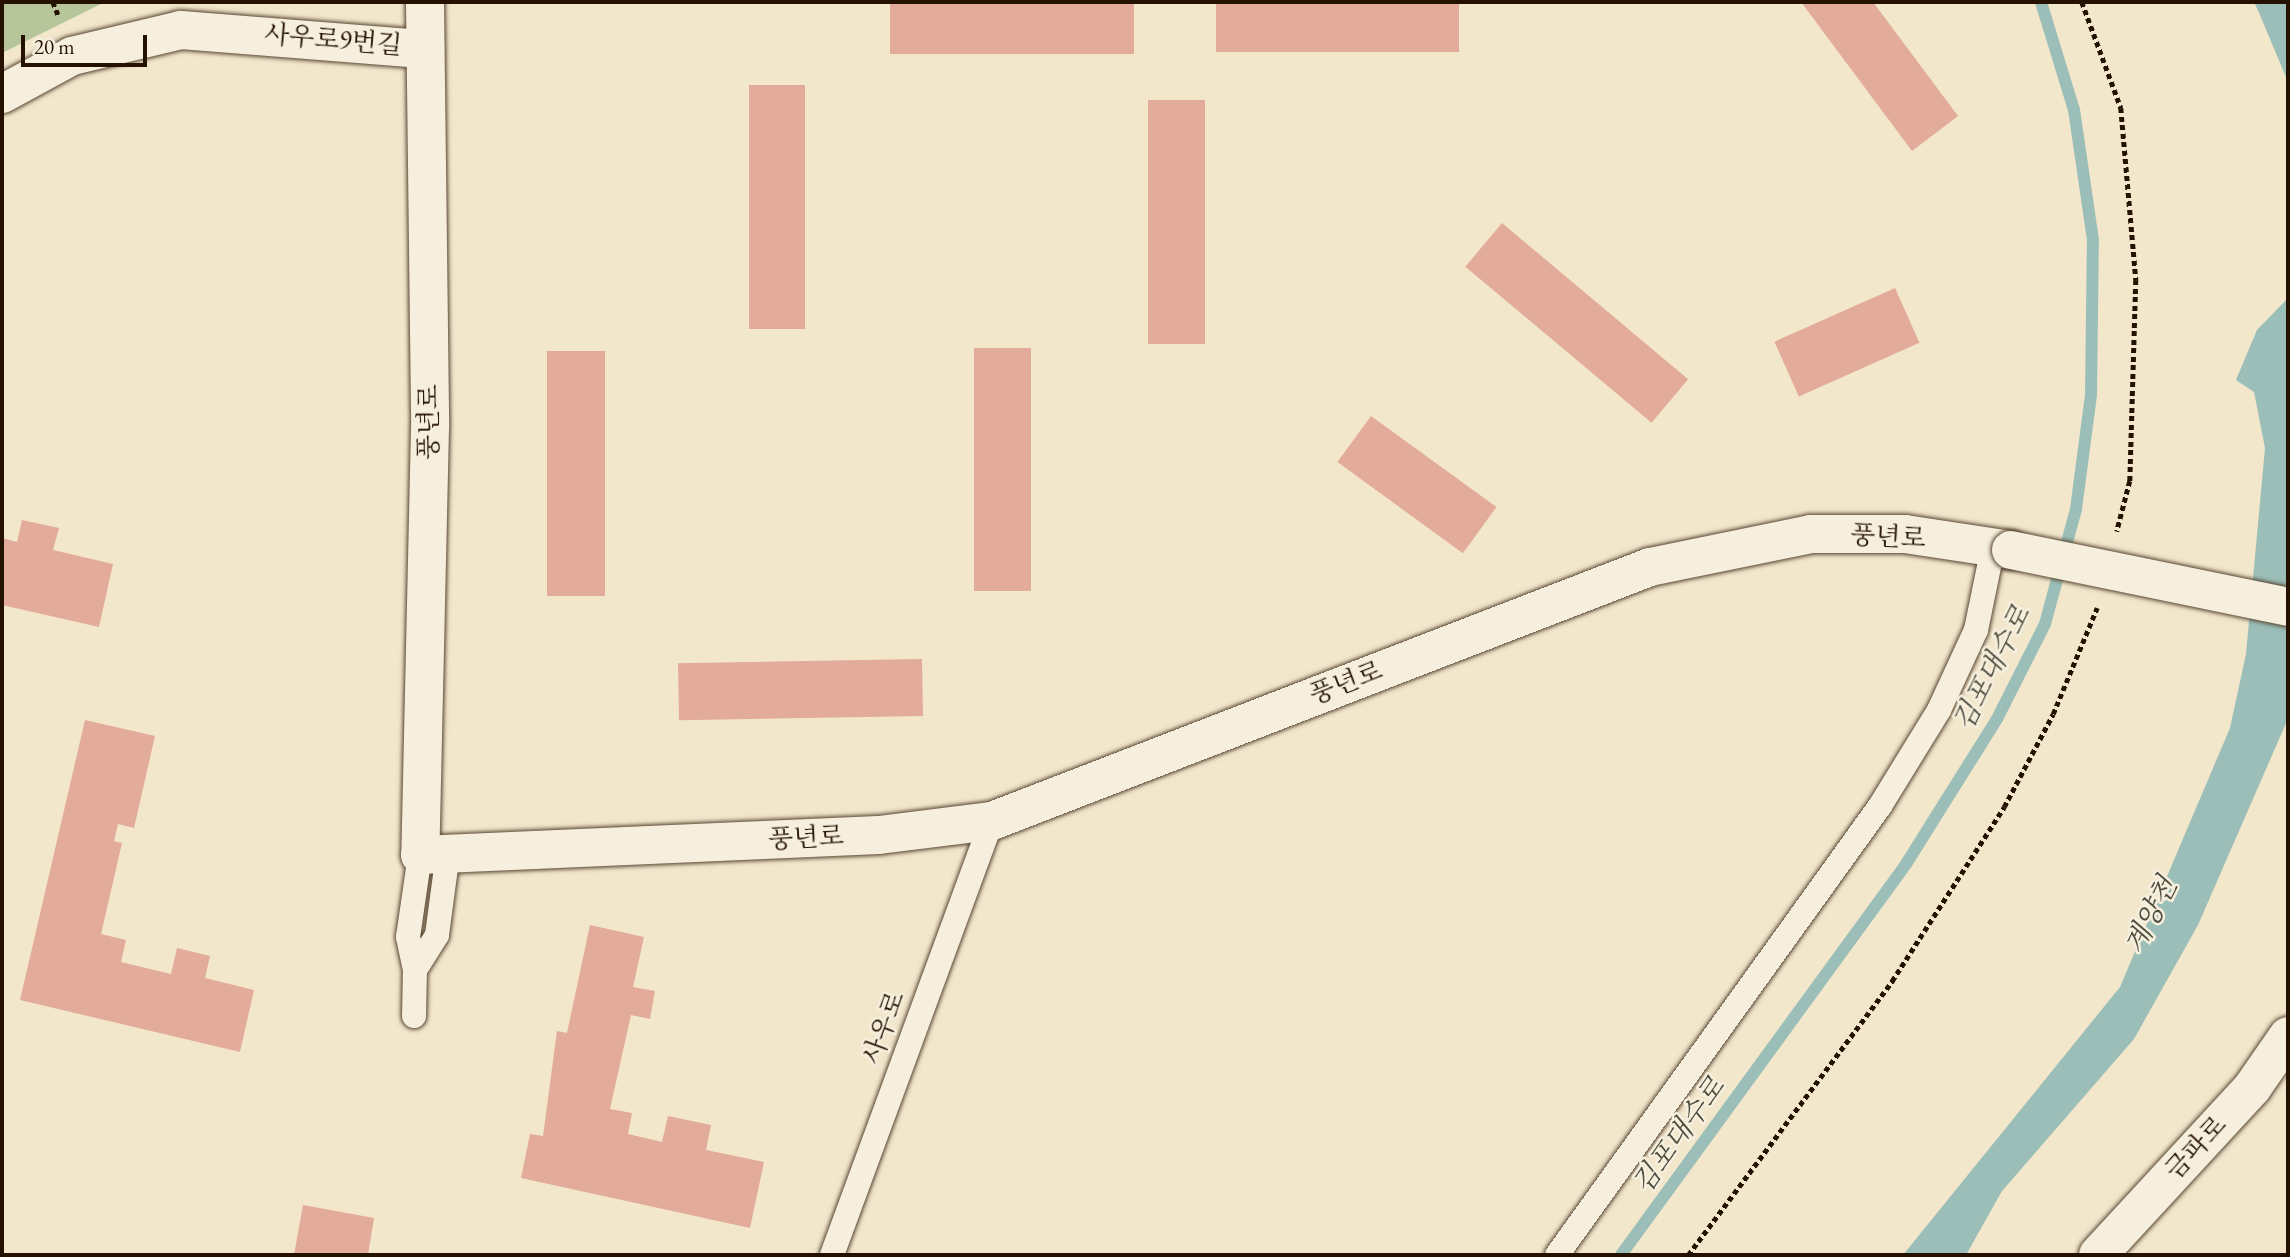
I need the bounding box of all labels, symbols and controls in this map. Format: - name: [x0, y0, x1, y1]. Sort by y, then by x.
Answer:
- street label: 사우로9번길: [263, 18, 403, 62]
- scale bar: [24, 21, 150, 65]
- text: 20 m: [34, 33, 75, 60]
- street label: 풍년로: [413, 384, 445, 460]
- street label: 풍년로: [1850, 519, 1926, 555]
- water label: 김포대수로: [1945, 600, 2037, 736]
- street label: 풍년로: [1305, 655, 1387, 711]
- street label: 풍년로: [768, 820, 844, 856]
- water label: 계양천: [2117, 871, 2183, 959]
- street label: 사우로: [856, 987, 912, 1069]
- water label: 김포대수로: [1625, 1070, 1731, 1200]
- street label: 금파로: [2159, 1110, 2233, 1186]

